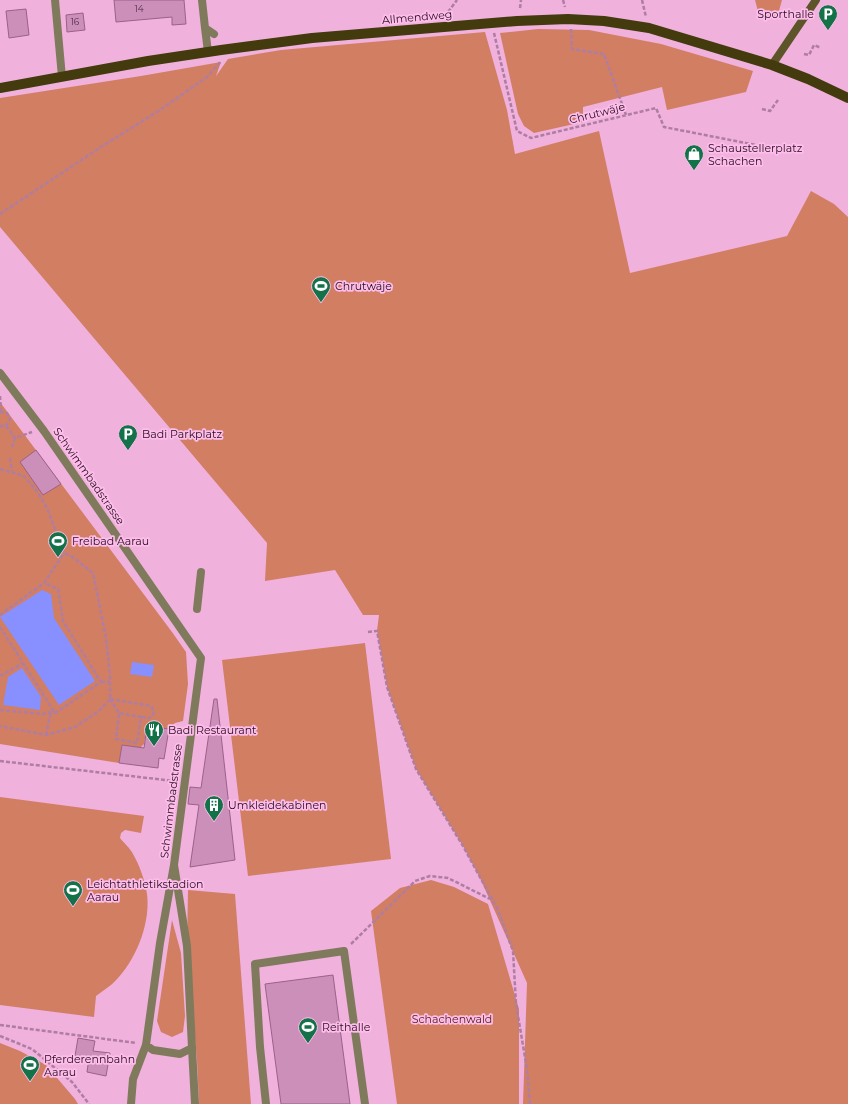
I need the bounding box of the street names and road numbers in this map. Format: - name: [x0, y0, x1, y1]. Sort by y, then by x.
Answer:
- street label: Allmendweg: [381, 7, 453, 27]
- street label: Chrutwäje: [568, 99, 627, 127]
- street label: Schwimmbadstrasse: [50, 425, 128, 527]
- street label: Schwimmbadstrasse: [157, 743, 185, 859]

